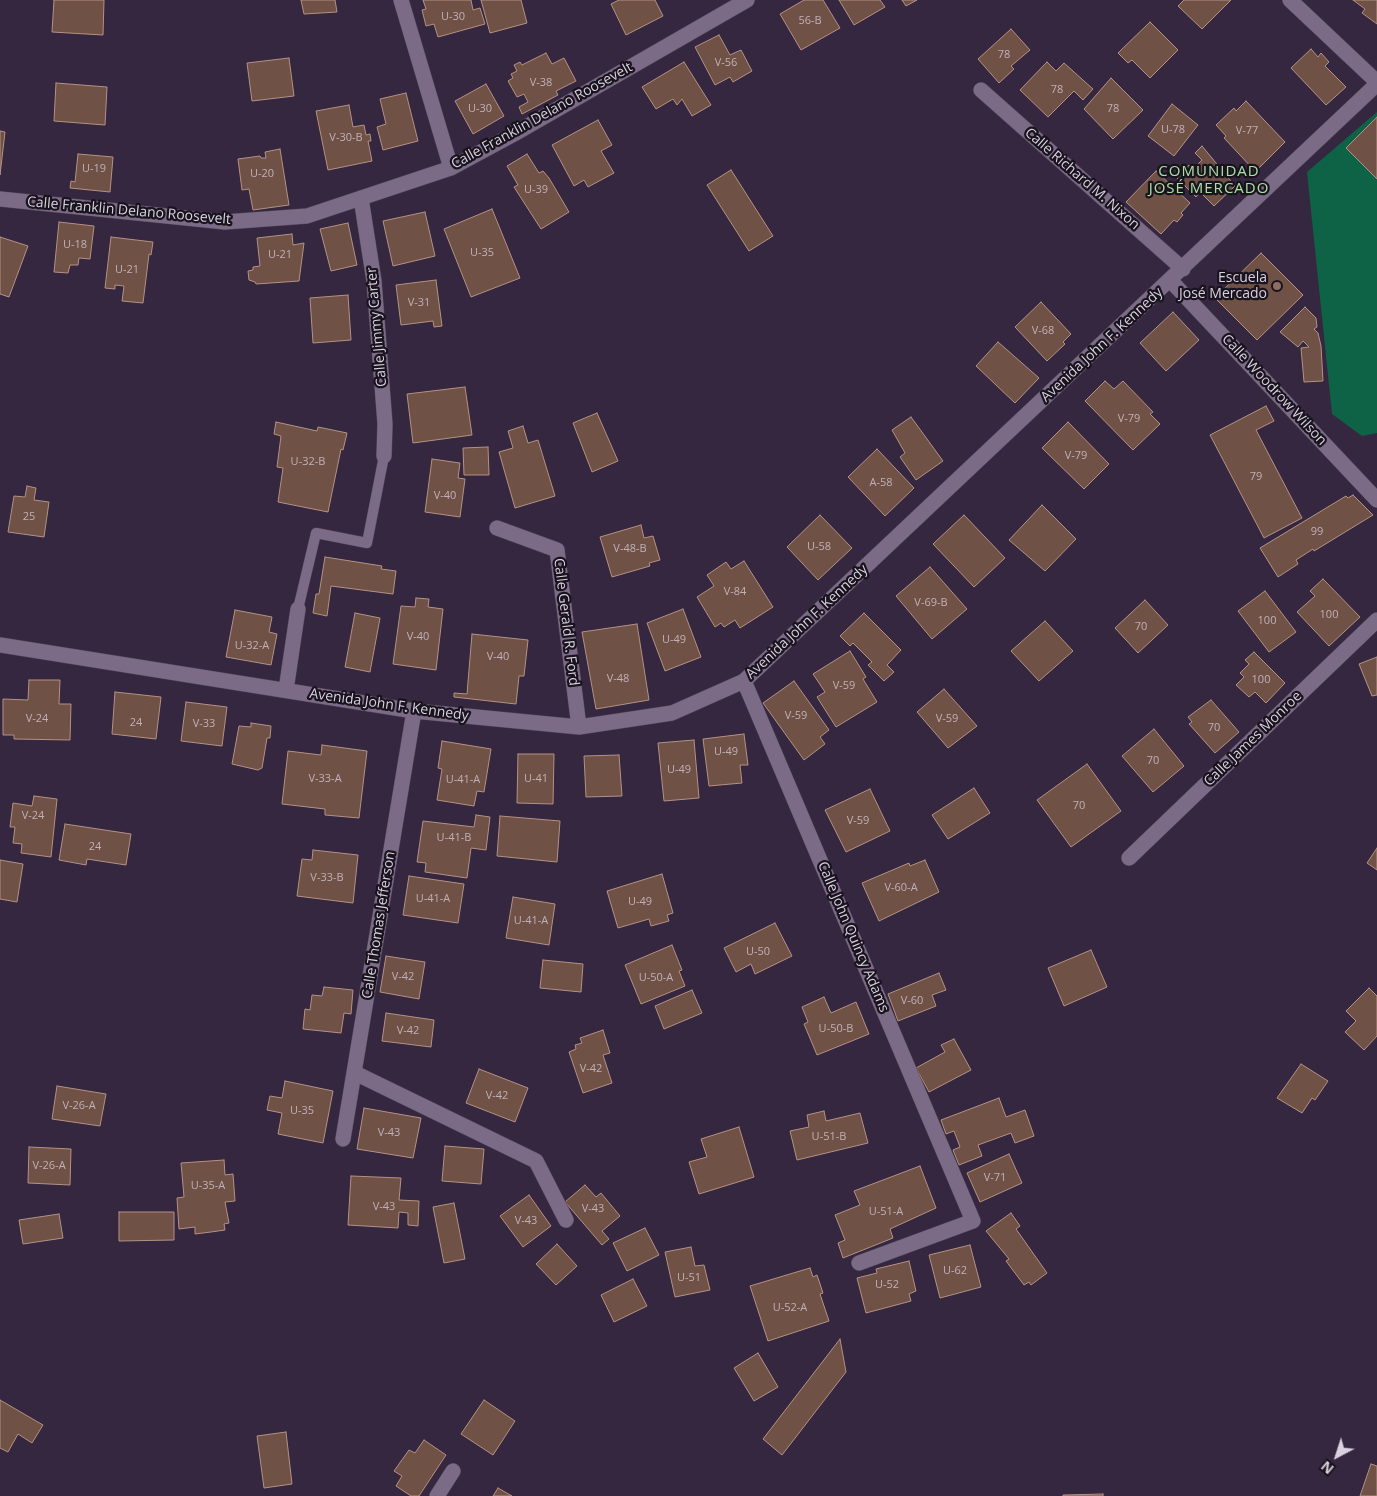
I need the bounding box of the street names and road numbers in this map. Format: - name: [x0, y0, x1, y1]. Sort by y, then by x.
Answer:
- street label: Calle Franklin Delano Roosevelt: [448, 59, 636, 173]
- street label: Calle Richard M. Nixon: [1021, 125, 1143, 233]
- street label: Calle Franklin Delano Roosevelt: [26, 194, 232, 228]
- street label: Calle Jimmy Carter: [363, 267, 391, 387]
- street label: Avenida John F. Kennedy: [1038, 284, 1166, 406]
- street label: Calle Woodrow Wilson: [1218, 331, 1330, 449]
- street label: Calle Gerald R. Ford: [550, 557, 582, 687]
- street label: Avenida John F. Kennedy: [743, 561, 871, 683]
- street label: Avenida John F. Kennedy: [308, 686, 470, 724]
- street label: Calle James Monroe: [1201, 688, 1305, 790]
- street label: Calle Thomas Jefferson: [359, 850, 399, 1000]
- street label: Calle John Quincy Adams: [814, 859, 892, 1015]

